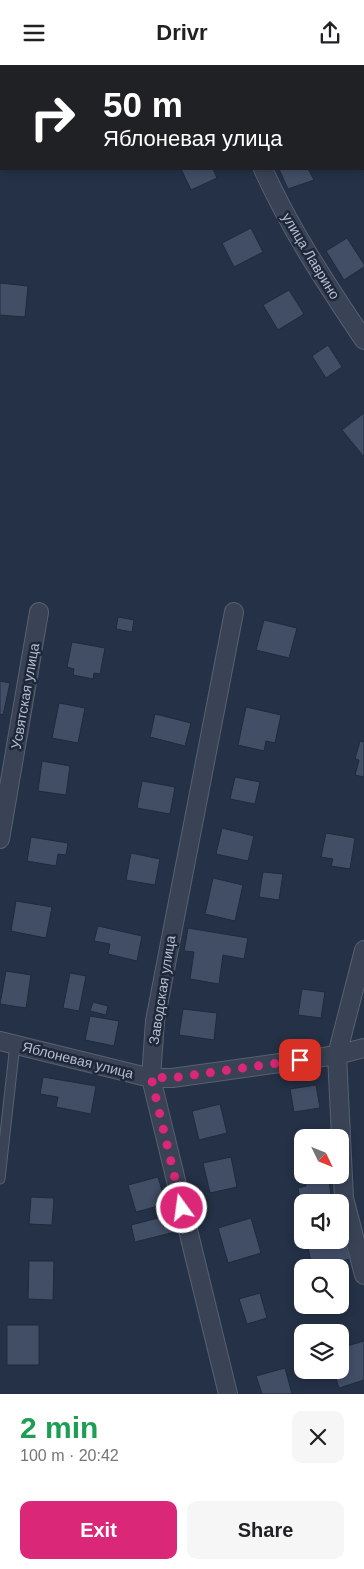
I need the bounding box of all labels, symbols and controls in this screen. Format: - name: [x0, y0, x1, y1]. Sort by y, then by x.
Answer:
- icon: menu: [20, 19, 48, 47]
- icon: share: [316, 19, 344, 47]
- text: Drivr: [156, 20, 208, 45]
- icon: right: [20, 85, 85, 150]
- text: 50 m: [103, 85, 183, 124]
- text: Яблоневая улица: [103, 126, 282, 151]
- street label: улица Лаврино: [279, 210, 343, 302]
- street label: Усвятская улица: [8, 642, 42, 750]
- street label: Заводская улица: [145, 934, 179, 1046]
- street label: Яблоневая улица: [21, 1038, 136, 1082]
- pin: [279, 1039, 321, 1081]
- icon: arrive: [286, 1046, 314, 1074]
- north arrow: [294, 1129, 349, 1184]
- map controls: [294, 1129, 349, 1379]
- position arrow: [155, 1181, 207, 1233]
- button: sound: [294, 1194, 349, 1249]
- button: search: [294, 1259, 349, 1314]
- button: layers: [294, 1324, 349, 1379]
- text: 2 min: [20, 1411, 98, 1444]
- button: close: [292, 1411, 344, 1463]
- text: 100 m · 20:42: [20, 1447, 119, 1464]
- button: Exit: [20, 1501, 177, 1559]
- button: Share: [187, 1501, 344, 1559]

